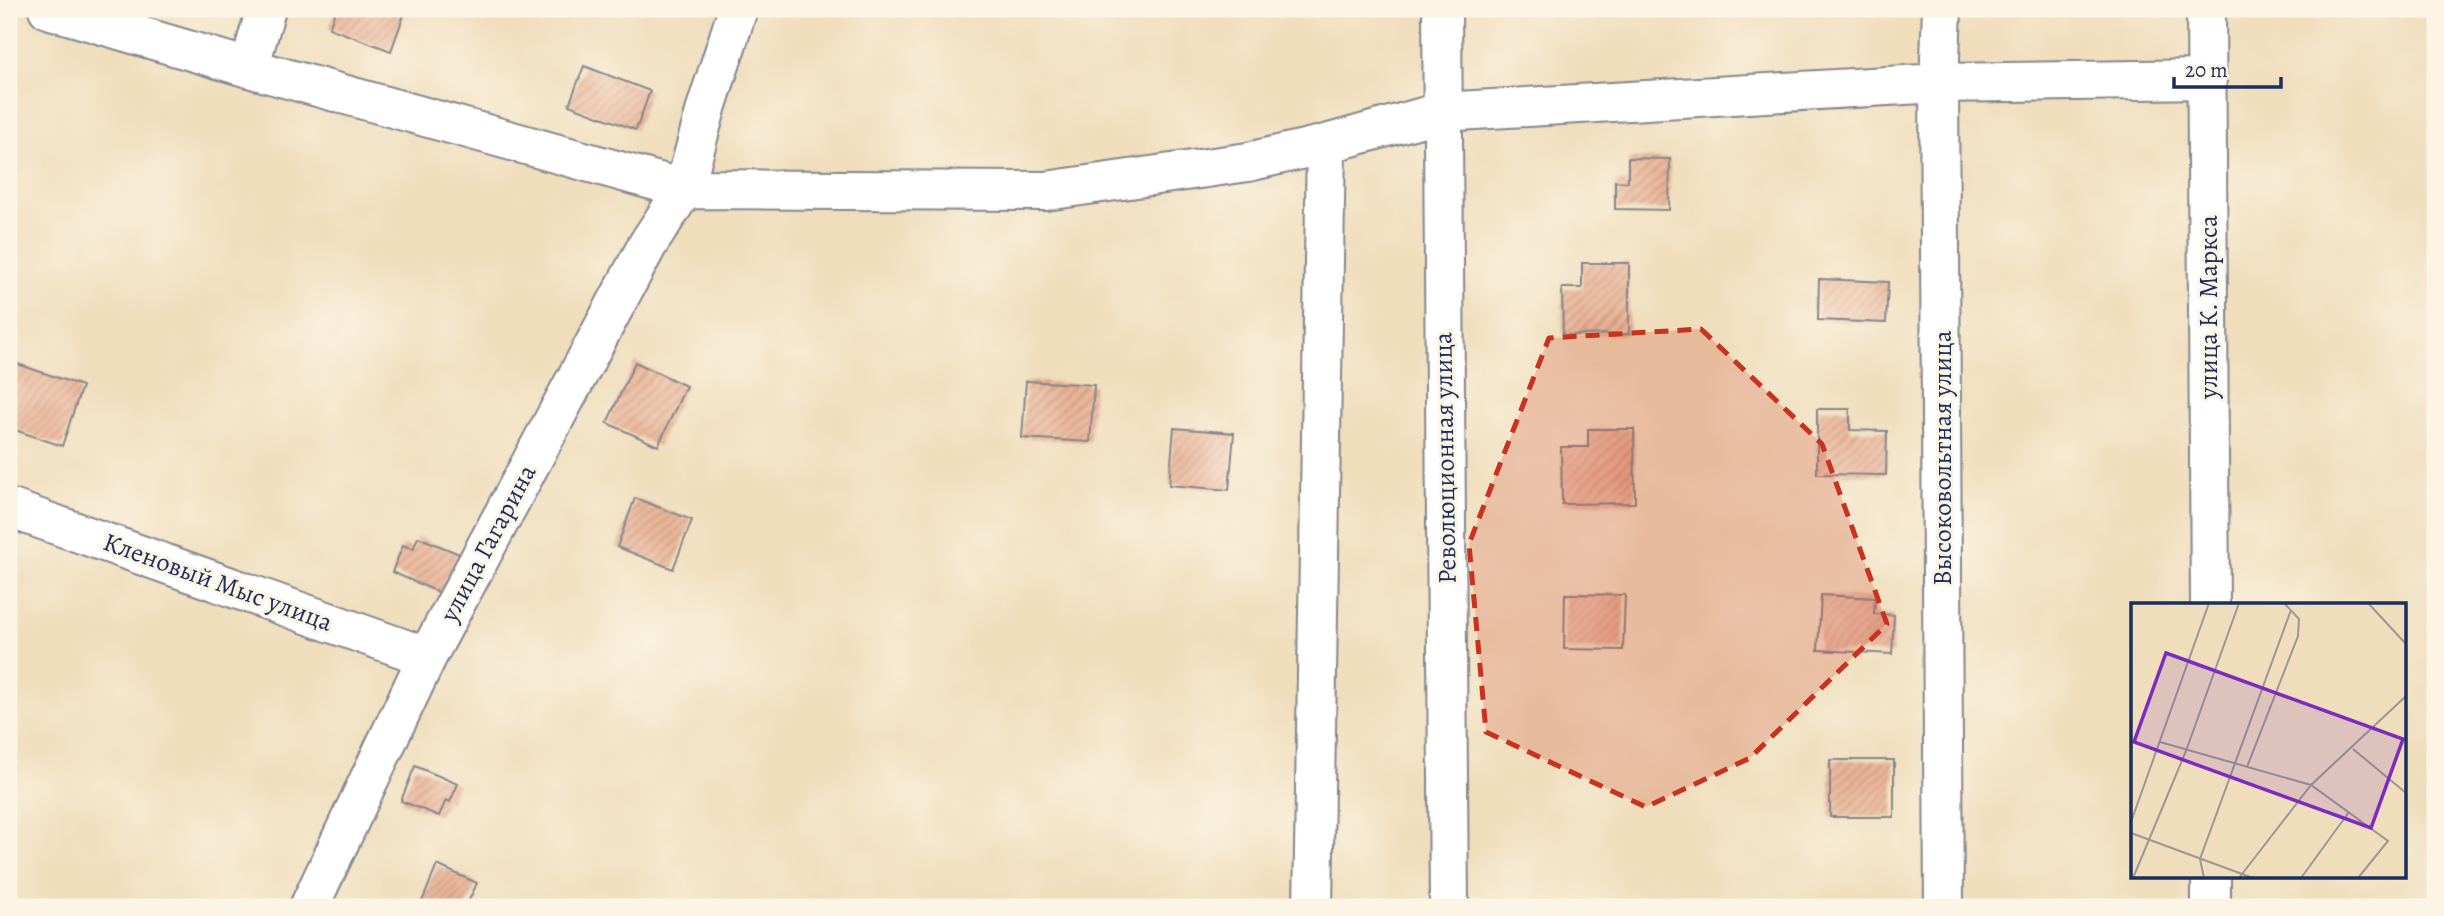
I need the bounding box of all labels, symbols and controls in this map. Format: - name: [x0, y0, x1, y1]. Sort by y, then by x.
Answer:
- scale bar: [2174, 46, 2281, 90]
- text: 20 m: [2185, 56, 2228, 84]
- street label: улица К. Маркса: [2191, 215, 2226, 400]
- street label: Высоковольтная улица: [1925, 330, 1960, 586]
- street label: Революционная улица: [1425, 332, 1465, 584]
- street label: улица Гагарина: [431, 458, 544, 629]
- street label: Кленовый Мыс улица: [98, 524, 338, 640]
- inset map: [2131, 603, 2406, 878]

